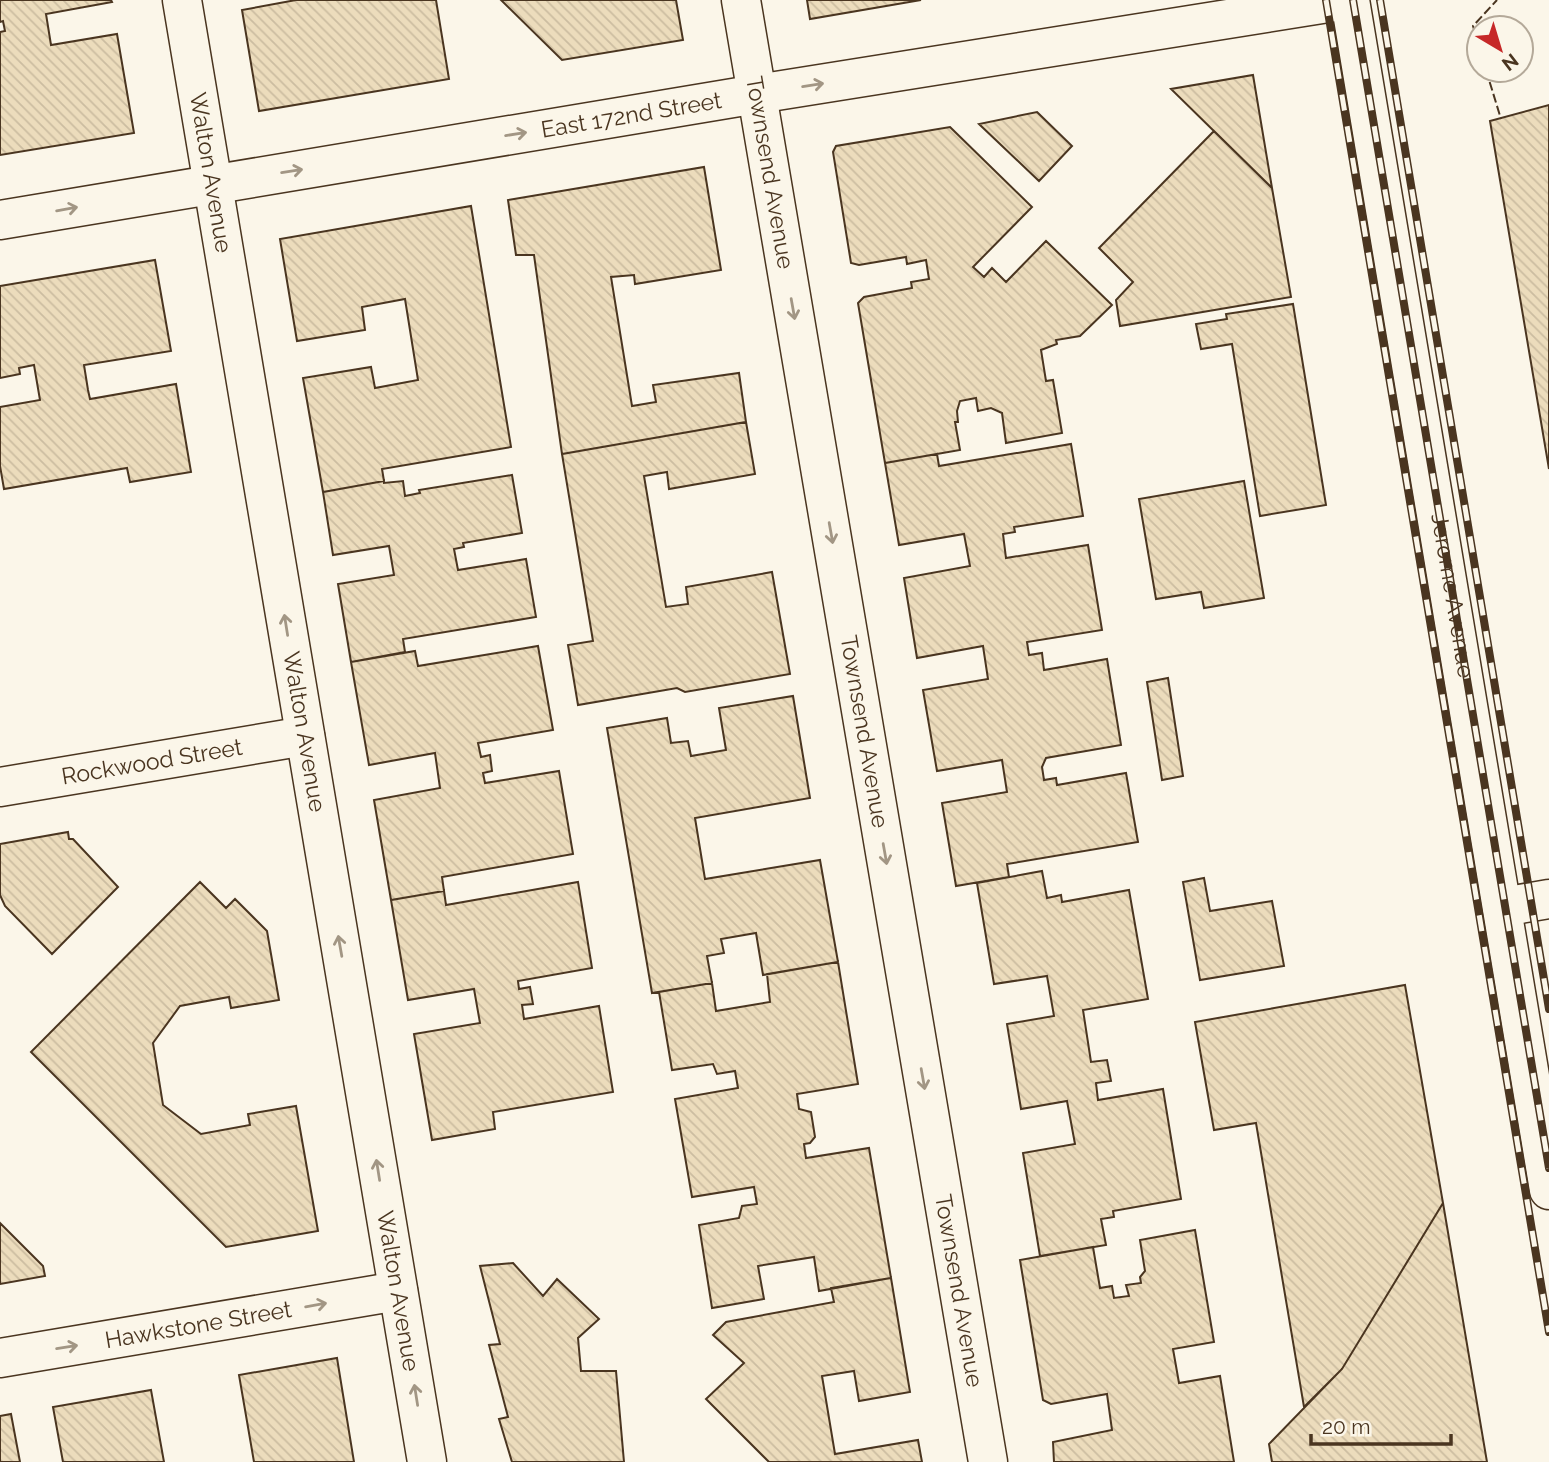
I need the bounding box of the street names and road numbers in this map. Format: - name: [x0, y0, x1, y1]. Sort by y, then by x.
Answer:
- street label: Townsend Avenue: [741, 74, 800, 271]
- street label: East 172nd Street: [539, 86, 724, 143]
- street label: Walton Avenue: [185, 90, 238, 255]
- street label: Jerome Avenue: [1426, 511, 1481, 680]
- street label: Townsend Avenue: [836, 633, 895, 830]
- street label: Walton Avenue: [278, 649, 332, 814]
- street label: Rockwood Street: [59, 733, 244, 790]
- street label: Townsend Avenue: [930, 1192, 989, 1389]
- street label: Walton Avenue: [372, 1209, 426, 1373]
- street label: Hawkstone Street: [103, 1295, 294, 1353]

